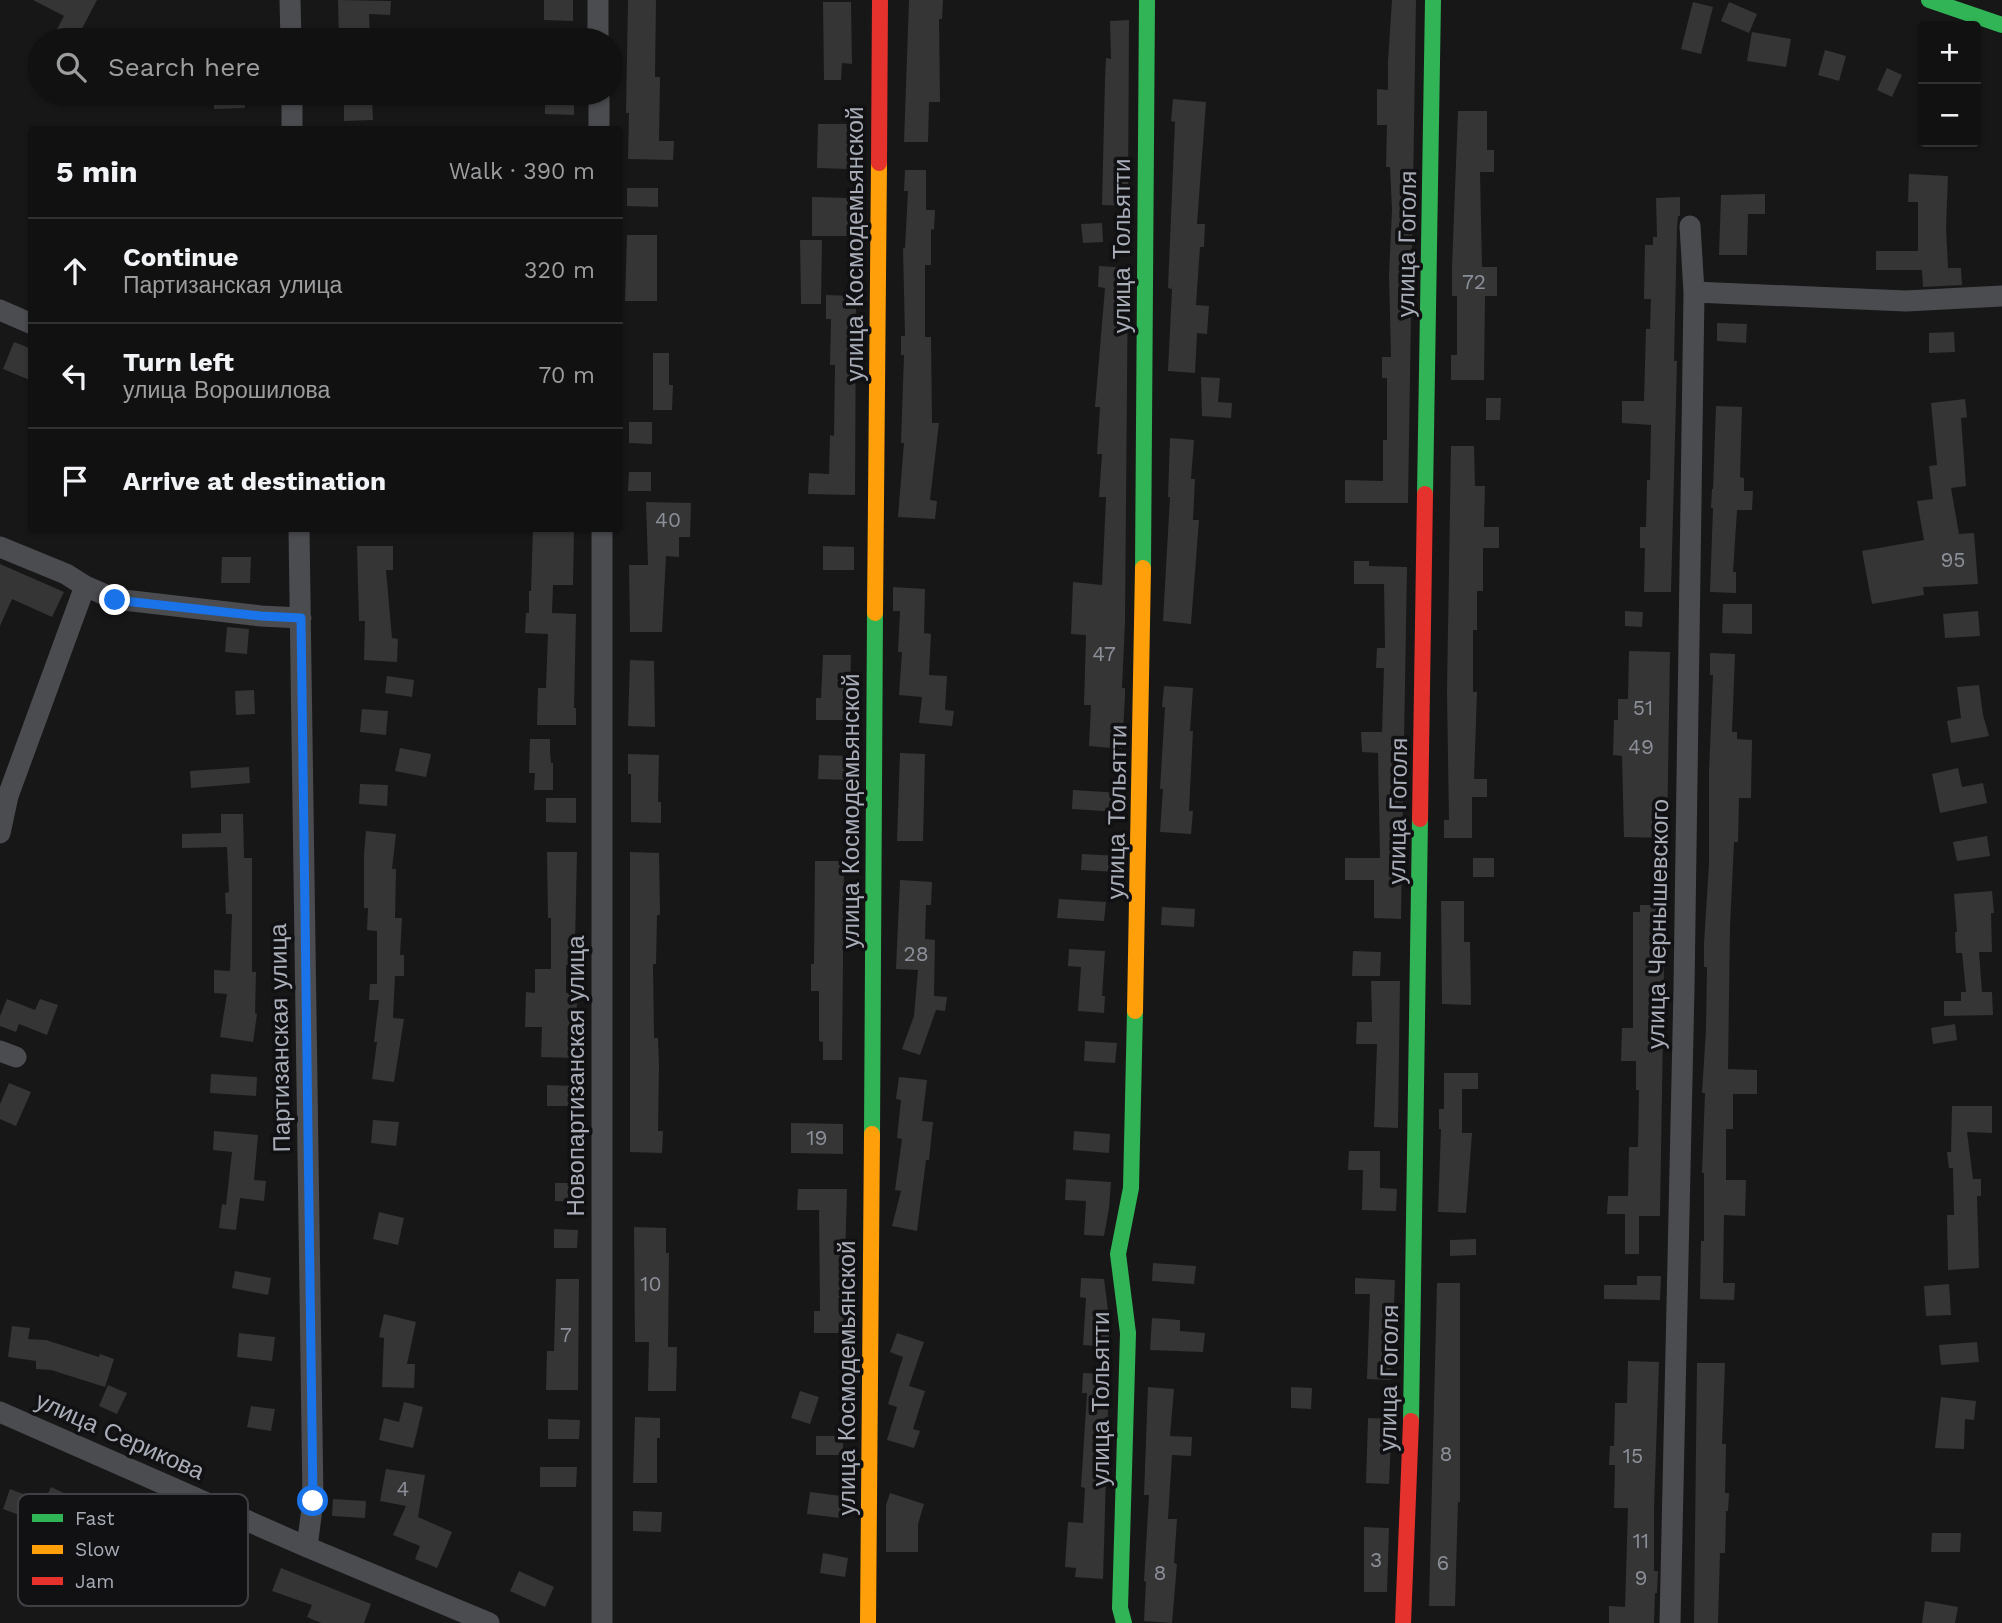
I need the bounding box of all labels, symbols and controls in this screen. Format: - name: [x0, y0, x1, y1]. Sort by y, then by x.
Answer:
- map controls: [1918, 21, 1981, 147]
- button: +: [1918, 21, 1981, 84]
- search box: [28, 28, 623, 105]
- icon: search: [52, 48, 90, 86]
- text: Search here: [108, 52, 260, 82]
- button: −: [1918, 84, 1981, 147]
- street label: улица Космодемьянской: [841, 107, 869, 381]
- text: 5 min: [56, 154, 138, 189]
- text: Walk · 390 m: [449, 158, 595, 185]
- street label: улица Тольятти: [1108, 159, 1136, 333]
- street label: улица Гоголя: [1392, 170, 1422, 318]
- text: Continue: [123, 242, 239, 272]
- icon: ahead: [56, 252, 94, 290]
- text: 320 m: [524, 257, 595, 284]
- house number: 72: [1462, 269, 1486, 294]
- text: Партизанская улица: [123, 272, 342, 299]
- text: Turn left: [123, 347, 234, 377]
- icon: left: [56, 357, 94, 395]
- text: 70 m: [538, 362, 595, 389]
- text: улица Ворошилова: [123, 377, 330, 404]
- icon: arrive: [56, 462, 94, 500]
- text: Arrive at destination: [123, 466, 386, 496]
- house number: 40: [655, 507, 681, 532]
- house number: 95: [1940, 547, 1966, 572]
- route end: [99, 584, 130, 615]
- house number: 47: [1092, 641, 1116, 666]
- street label: улица Космодемьянской: [837, 674, 865, 948]
- house number: 51: [1633, 695, 1653, 720]
- street label: улица Тольятти: [1101, 724, 1133, 900]
- house number: 49: [1628, 734, 1654, 759]
- street label: улица Гоголя: [1383, 737, 1413, 885]
- street label: улица Чернышевского: [1642, 799, 1674, 1049]
- street label: Партизанская улица: [264, 923, 296, 1153]
- street label: Новопартизанская улица: [562, 935, 590, 1217]
- house number: 28: [903, 941, 929, 966]
- house number: 19: [806, 1125, 828, 1150]
- street label: улица Космодемьянской: [833, 1241, 861, 1515]
- house number: 10: [640, 1271, 662, 1296]
- street label: улица Гоголя: [1374, 1304, 1404, 1452]
- street label: улица Тольятти: [1087, 1312, 1115, 1486]
- house number: 7: [560, 1322, 572, 1347]
- street label: улица Серикова: [31, 1386, 209, 1486]
- house number: 8: [1440, 1441, 1452, 1466]
- house number: 15: [1623, 1443, 1643, 1468]
- house number: 4: [397, 1476, 409, 1501]
- route start: [297, 1485, 328, 1516]
- legend: [18, 1494, 248, 1606]
- text: Fast: [75, 1507, 114, 1530]
- house number: 11: [1633, 1528, 1649, 1553]
- text: Slow: [75, 1538, 120, 1561]
- house number: 3: [1370, 1547, 1382, 1572]
- house number: 6: [1437, 1550, 1449, 1575]
- house number: 8: [1154, 1560, 1166, 1585]
- house number: 9: [1635, 1565, 1647, 1590]
- text: Jam: [75, 1570, 114, 1593]

